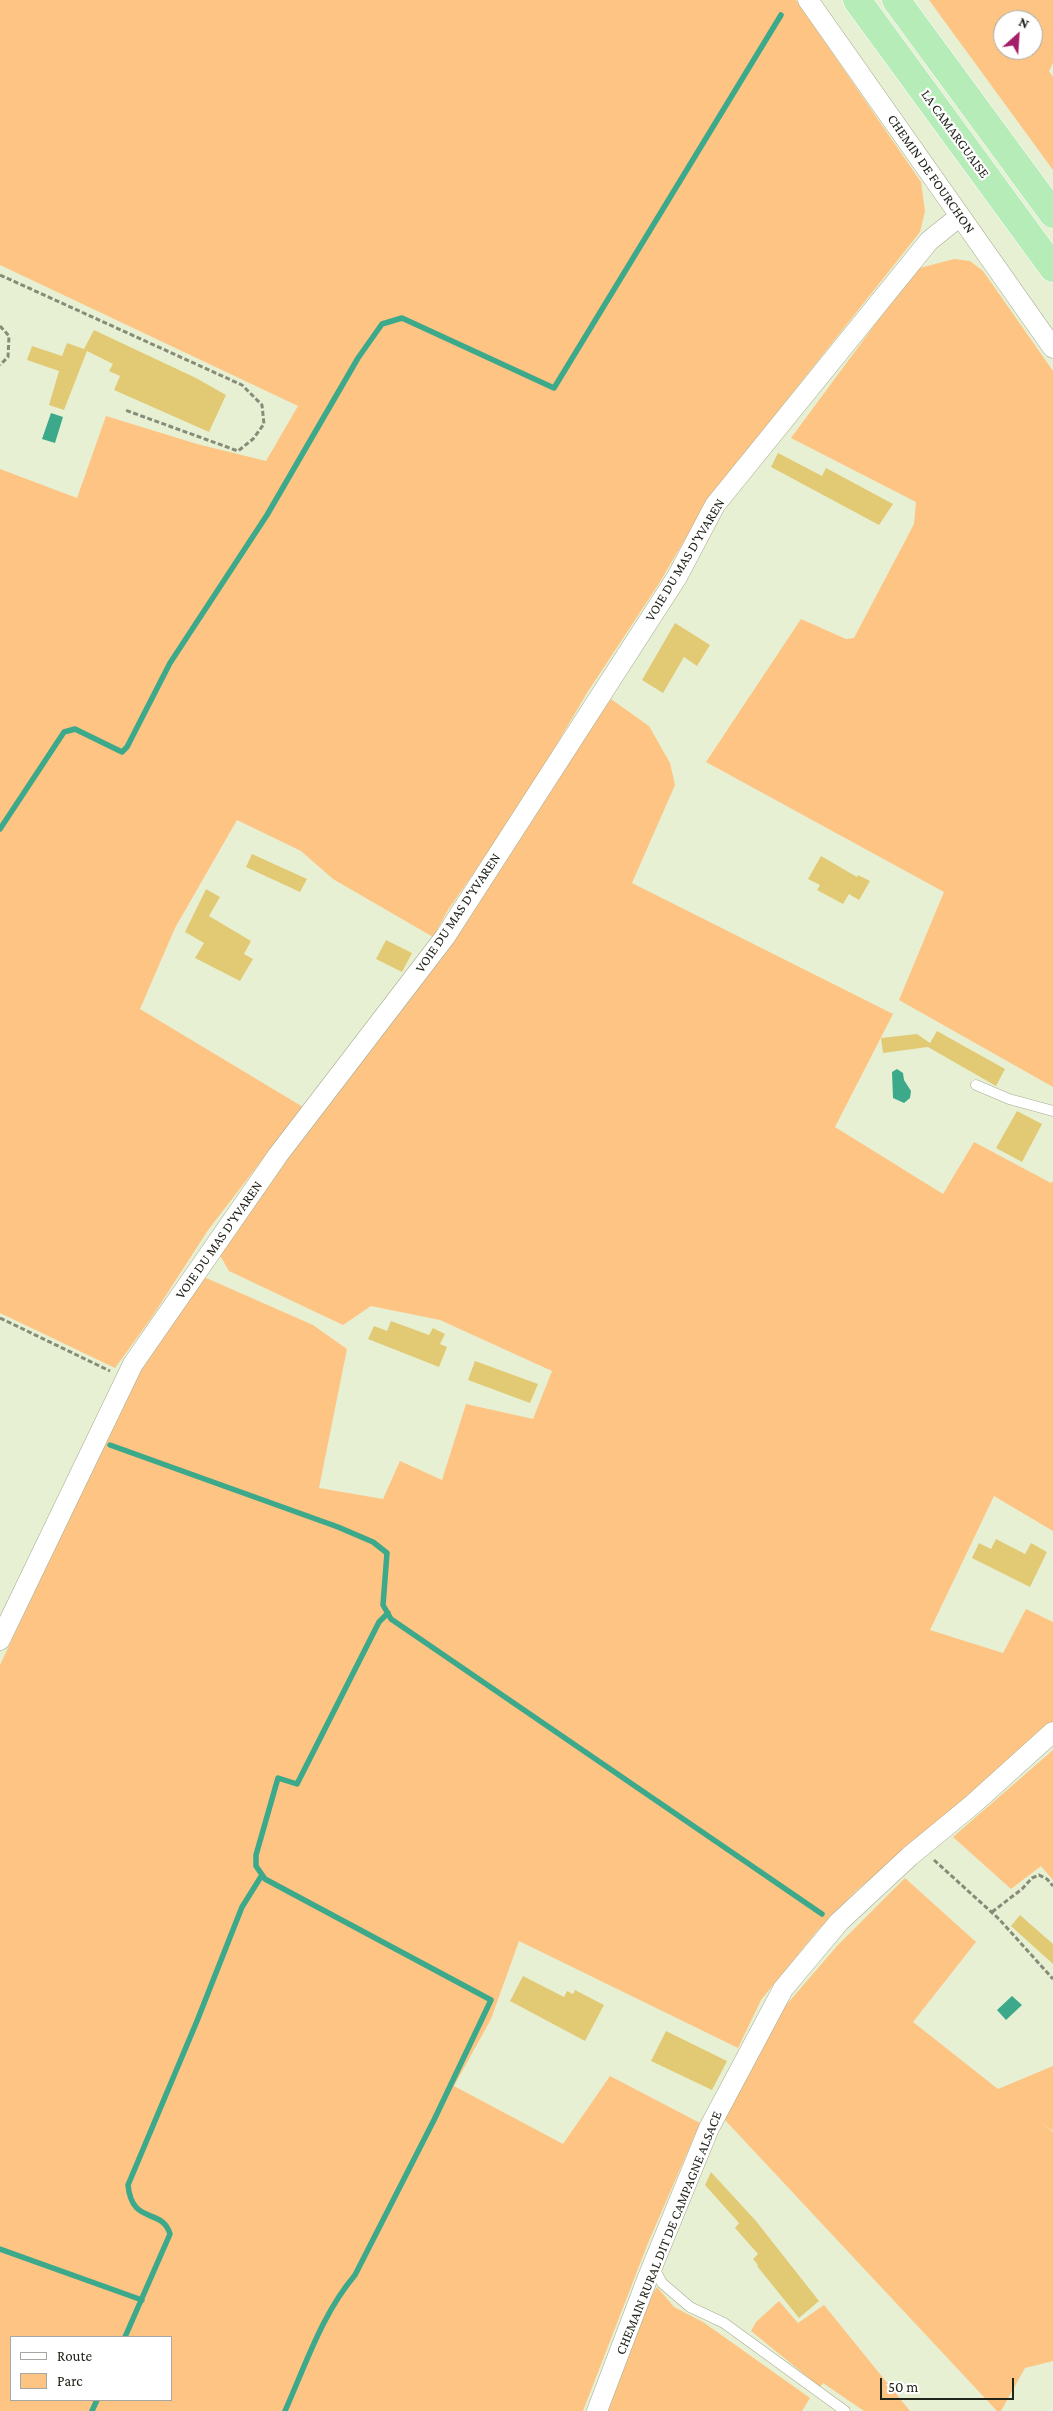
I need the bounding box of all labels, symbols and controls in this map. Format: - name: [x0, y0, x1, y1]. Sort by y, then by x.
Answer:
- north arrow: [993, 10, 1043, 60]
- text: N: [1016, 13, 1032, 32]
- street label: LA CAMARGUAISE: [917, 87, 993, 181]
- street label: CHEMIN DE FOURCHON: [884, 111, 978, 237]
- street label: VOIE DU MAS D'YVAREN: [642, 495, 728, 625]
- street label: VOIE DU MAS D'YVAREN: [412, 850, 504, 976]
- street label: VOIE DU MAS D'YVAREN: [172, 1178, 266, 1302]
- street label: CHEMAIN RURAL DIT DE CAMPAGNE ALSACE: [612, 2109, 726, 2357]
- legend: [10, 2336, 172, 2401]
- text: Route: [57, 2348, 92, 2364]
- scale bar: [883, 2368, 1017, 2400]
- text: Parc: [57, 2373, 83, 2389]
- text: 50 m: [888, 2379, 918, 2395]

